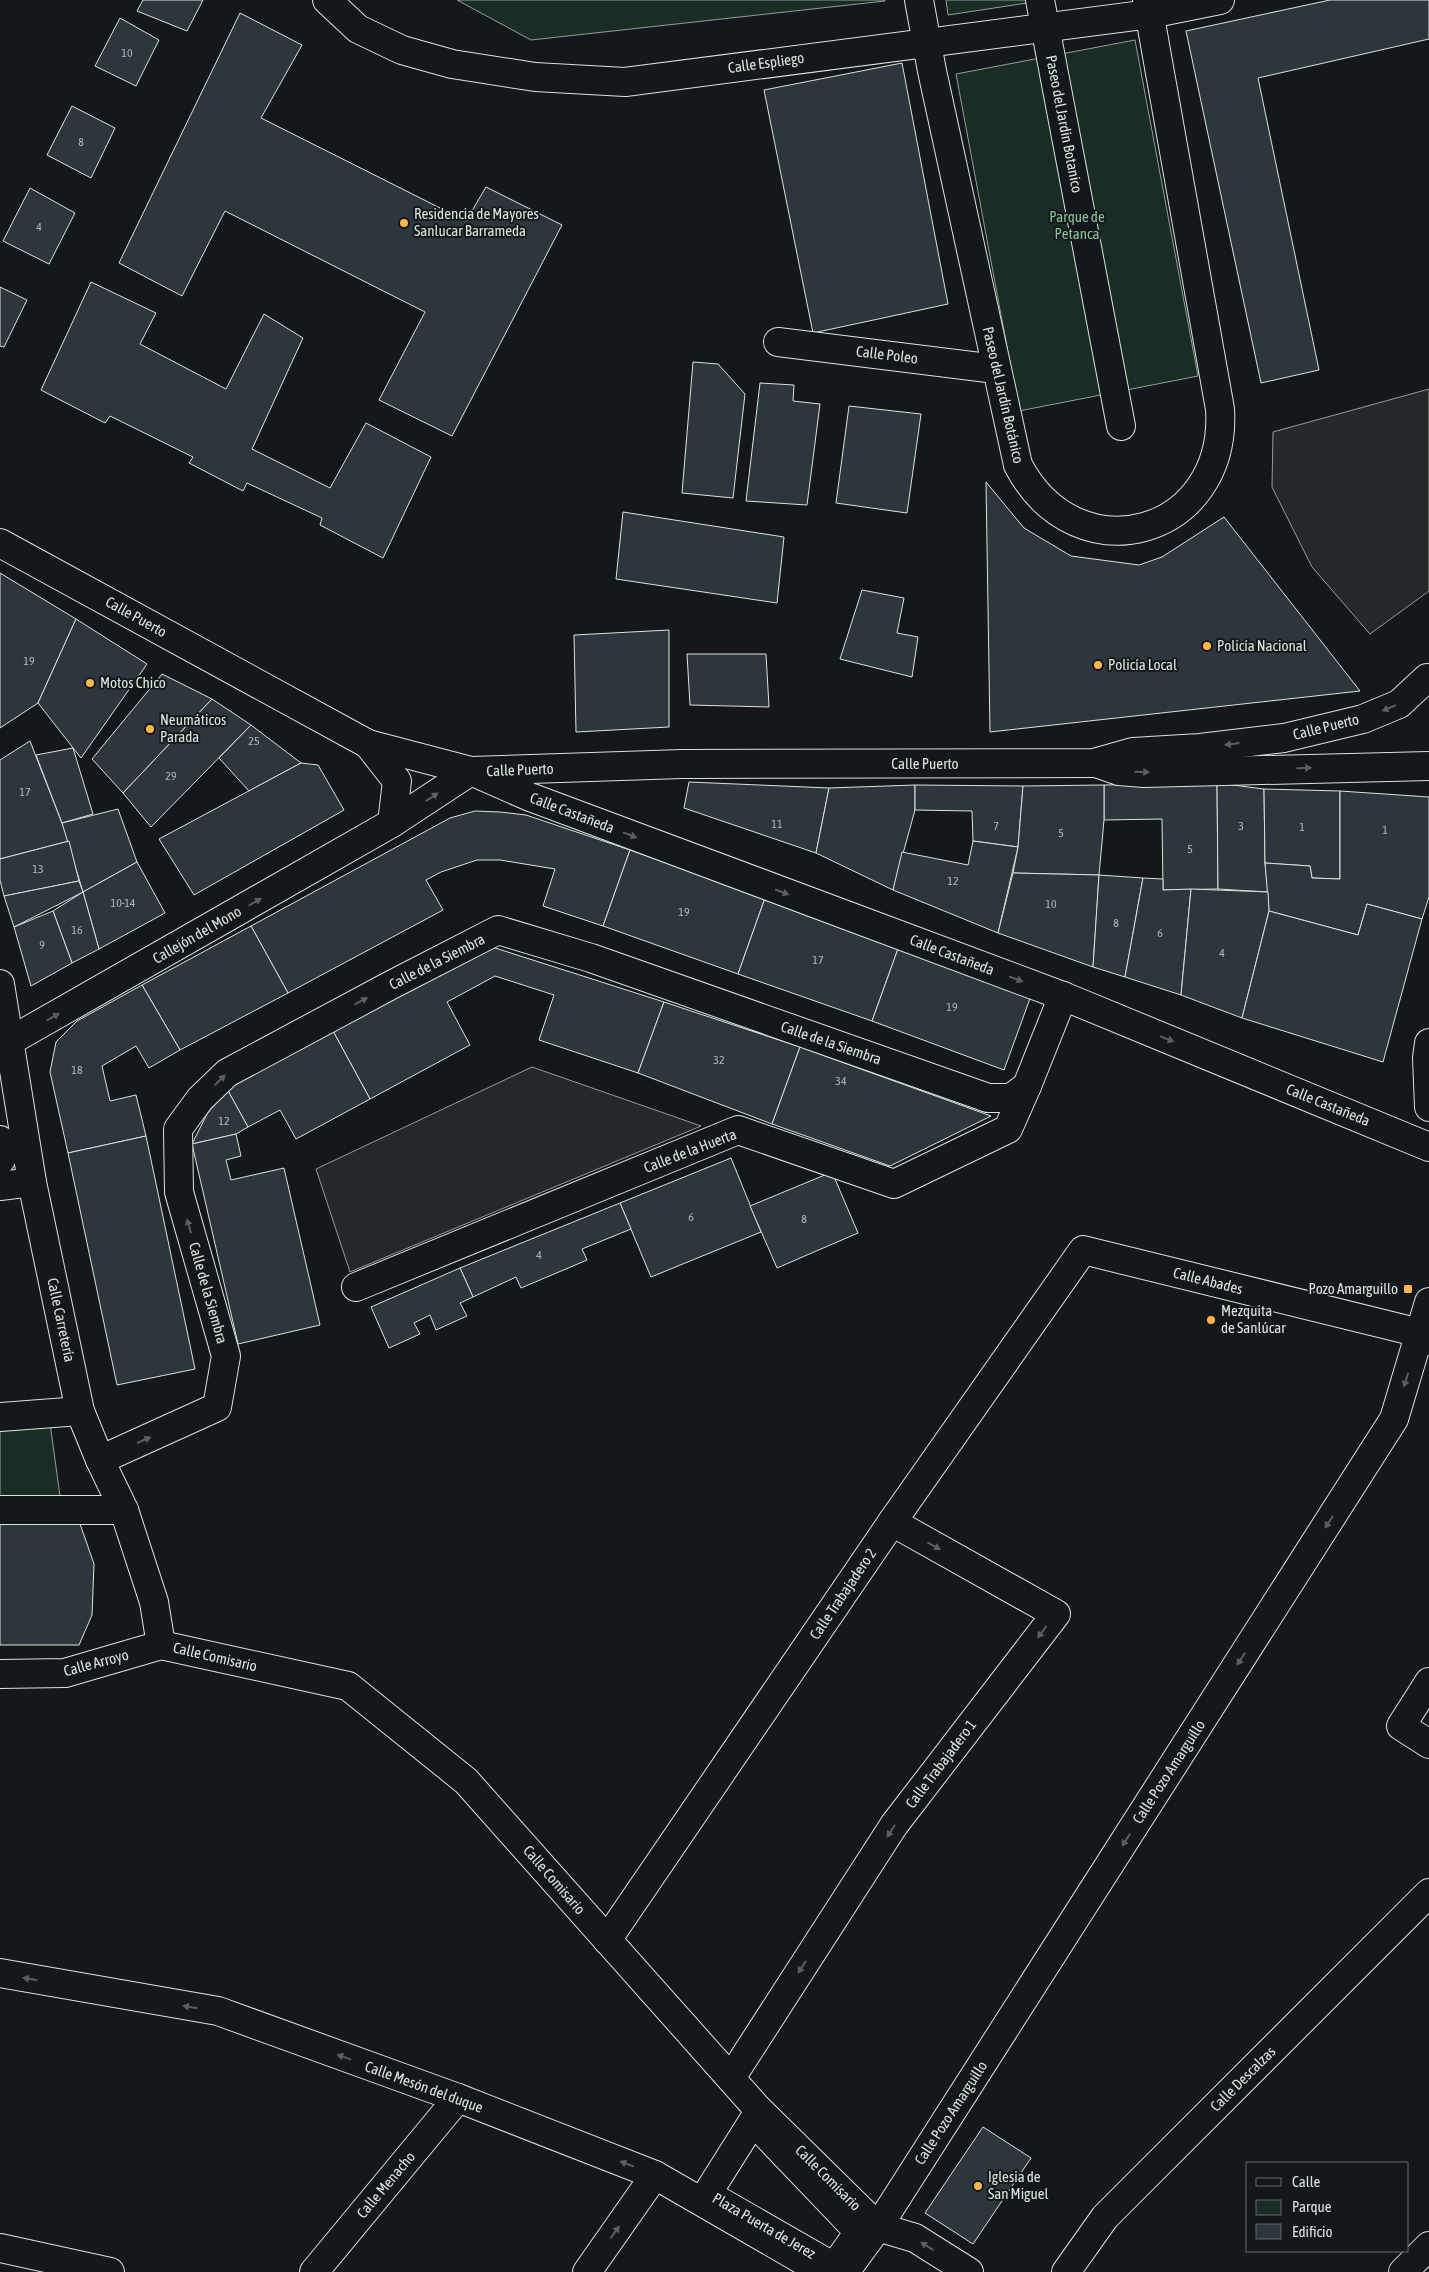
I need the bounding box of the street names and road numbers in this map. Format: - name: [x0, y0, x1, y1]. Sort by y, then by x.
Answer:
- street label: Calle Espliego: [727, 49, 805, 76]
- street label: Paseo del Jardin Botanico: [1043, 54, 1086, 194]
- street label: Paseo del Jardín Botánico: [979, 325, 1028, 465]
- street label: Calle Poleo: [855, 342, 919, 367]
- street label: Calle Puerto: [103, 593, 170, 640]
- street label: Calle Puerto: [1291, 710, 1361, 743]
- street label: Calle Puerto: [891, 755, 959, 772]
- street label: Calle Puerto: [486, 760, 554, 779]
- street label: Calle Castañeda: [528, 789, 617, 836]
- street label: Callejón del Mono: [149, 902, 244, 967]
- street label: Calle de la Siembra: [386, 930, 487, 993]
- street label: Calle Castañeda: [908, 931, 997, 978]
- street label: Calle de la Siembra: [779, 1017, 884, 1068]
- street label: Calle Castañeda: [1284, 1080, 1373, 1129]
- street label: Calle de la Huerta: [641, 1125, 738, 1176]
- street label: Calle de la Siembra: [186, 1240, 231, 1346]
- street label: Calle Abades: [1172, 1264, 1245, 1297]
- street label: Calle Carretería: [44, 1276, 79, 1364]
- street label: Calle Trabajadero 2: [806, 1545, 879, 1642]
- street label: Calle Comisario: [171, 1639, 259, 1674]
- street label: Calle Arroyo: [62, 1646, 130, 1679]
- street label: Calle Trabajadero 1: [902, 1716, 979, 1811]
- street label: Calle Pozo Amarguillo: [1129, 1717, 1208, 1827]
- street label: Calle Comisario: [520, 1842, 589, 1918]
- street label: Calle Descalzas: [1207, 2043, 1279, 2115]
- street label: Calle Mesón del duque: [363, 2057, 486, 2116]
- street label: Calle Pozo Amarguillo: [911, 2058, 990, 2168]
- street label: Calle Comisario: [792, 2141, 865, 2214]
- street label: Calle Menacho: [353, 2148, 418, 2221]
- street label: Plaza Puerta de Jerez: [710, 2189, 819, 2262]

